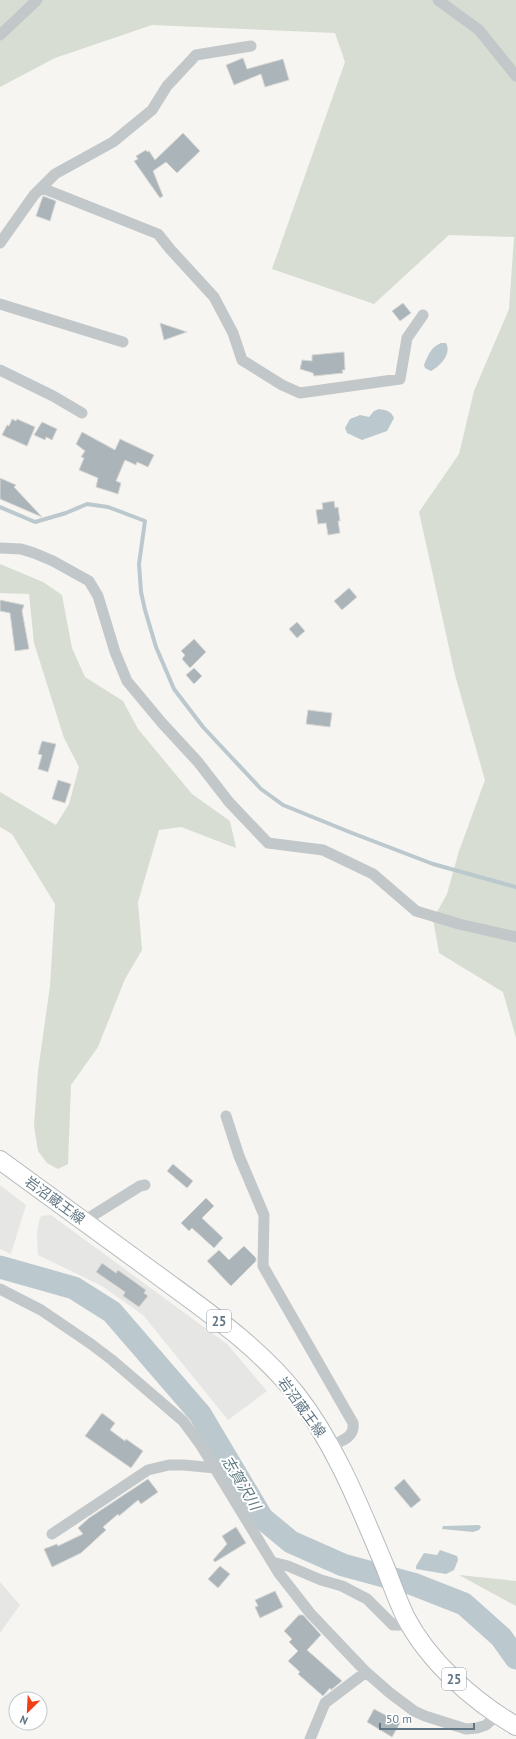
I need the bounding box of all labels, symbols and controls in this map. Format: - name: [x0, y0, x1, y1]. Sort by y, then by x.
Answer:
- street label: 岩沼蔵王線: [21, 1172, 89, 1228]
- road number: 25: [207, 1310, 231, 1332]
- street label: 岩沼蔵王線: [274, 1373, 330, 1441]
- water label: 志賀沢川: [218, 1452, 266, 1515]
- road number: 25: [442, 1668, 466, 1690]
- north arrow: [8, 1691, 48, 1731]
- scale bar: [380, 1705, 474, 1731]
- text: 50 m: [386, 1711, 412, 1726]
- text: N: [18, 1712, 30, 1728]

